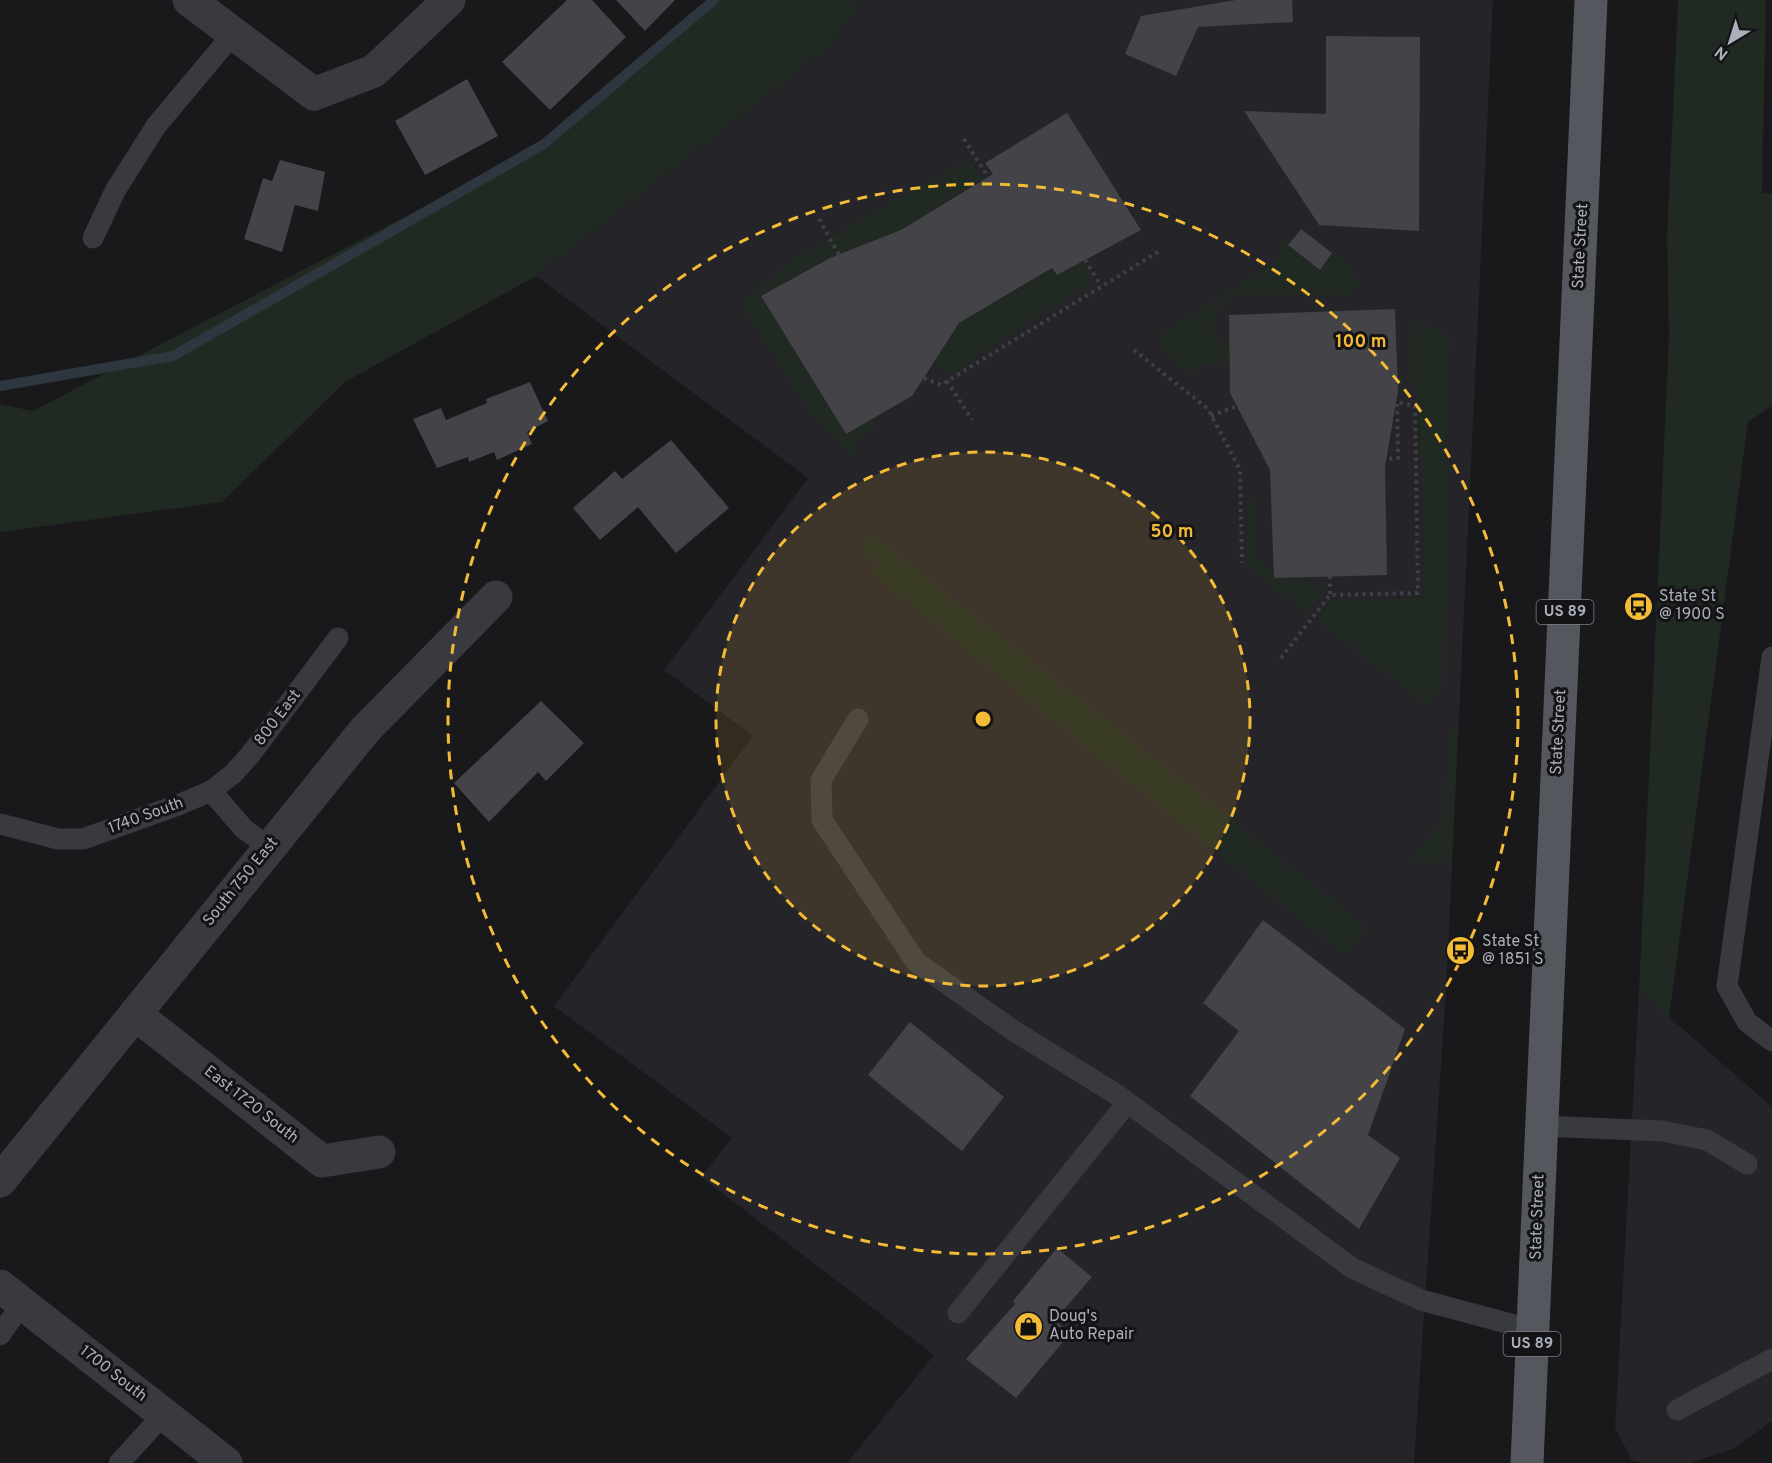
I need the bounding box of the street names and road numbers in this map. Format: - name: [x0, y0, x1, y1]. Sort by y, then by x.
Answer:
- street label: State Street: [1569, 203, 1593, 289]
- road number: US 89: [1536, 600, 1594, 624]
- street label: 800 East: [250, 686, 306, 750]
- street label: State Street: [1547, 689, 1571, 775]
- street label: 1740 South: [106, 793, 186, 839]
- street label: South 750 East: [199, 833, 283, 931]
- street label: East 1720 South: [200, 1062, 302, 1148]
- street label: State Street: [1527, 1174, 1549, 1260]
- road number: US 89: [1504, 1332, 1561, 1356]
- street label: 1700 South: [75, 1342, 151, 1406]

